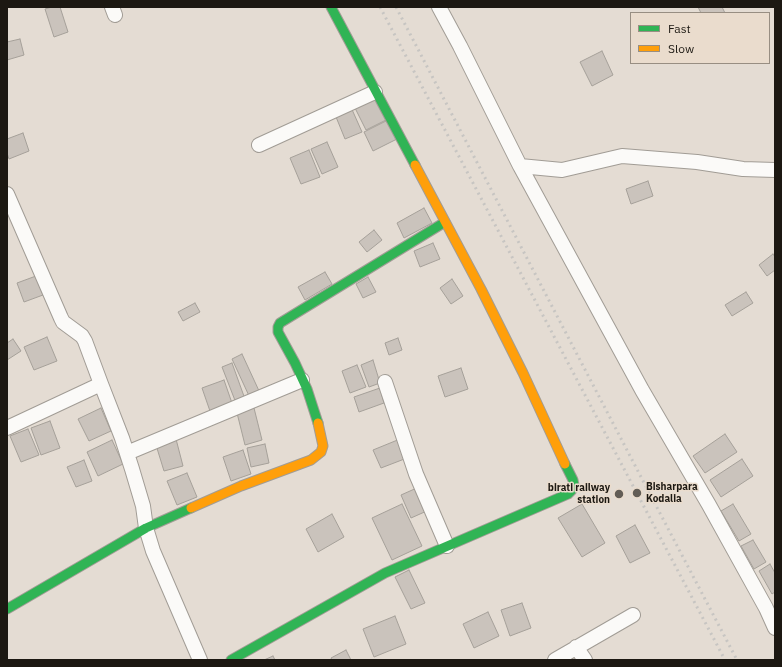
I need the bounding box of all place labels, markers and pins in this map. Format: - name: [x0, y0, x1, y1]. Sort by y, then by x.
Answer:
- place label: Bisharpara Kodalia: [646, 481, 698, 504]
- place label: birati railway station: [548, 482, 610, 506]
- marker: Bisharpara Kodalia: [631, 487, 643, 499]
- marker: birati railway station: [613, 488, 625, 500]

